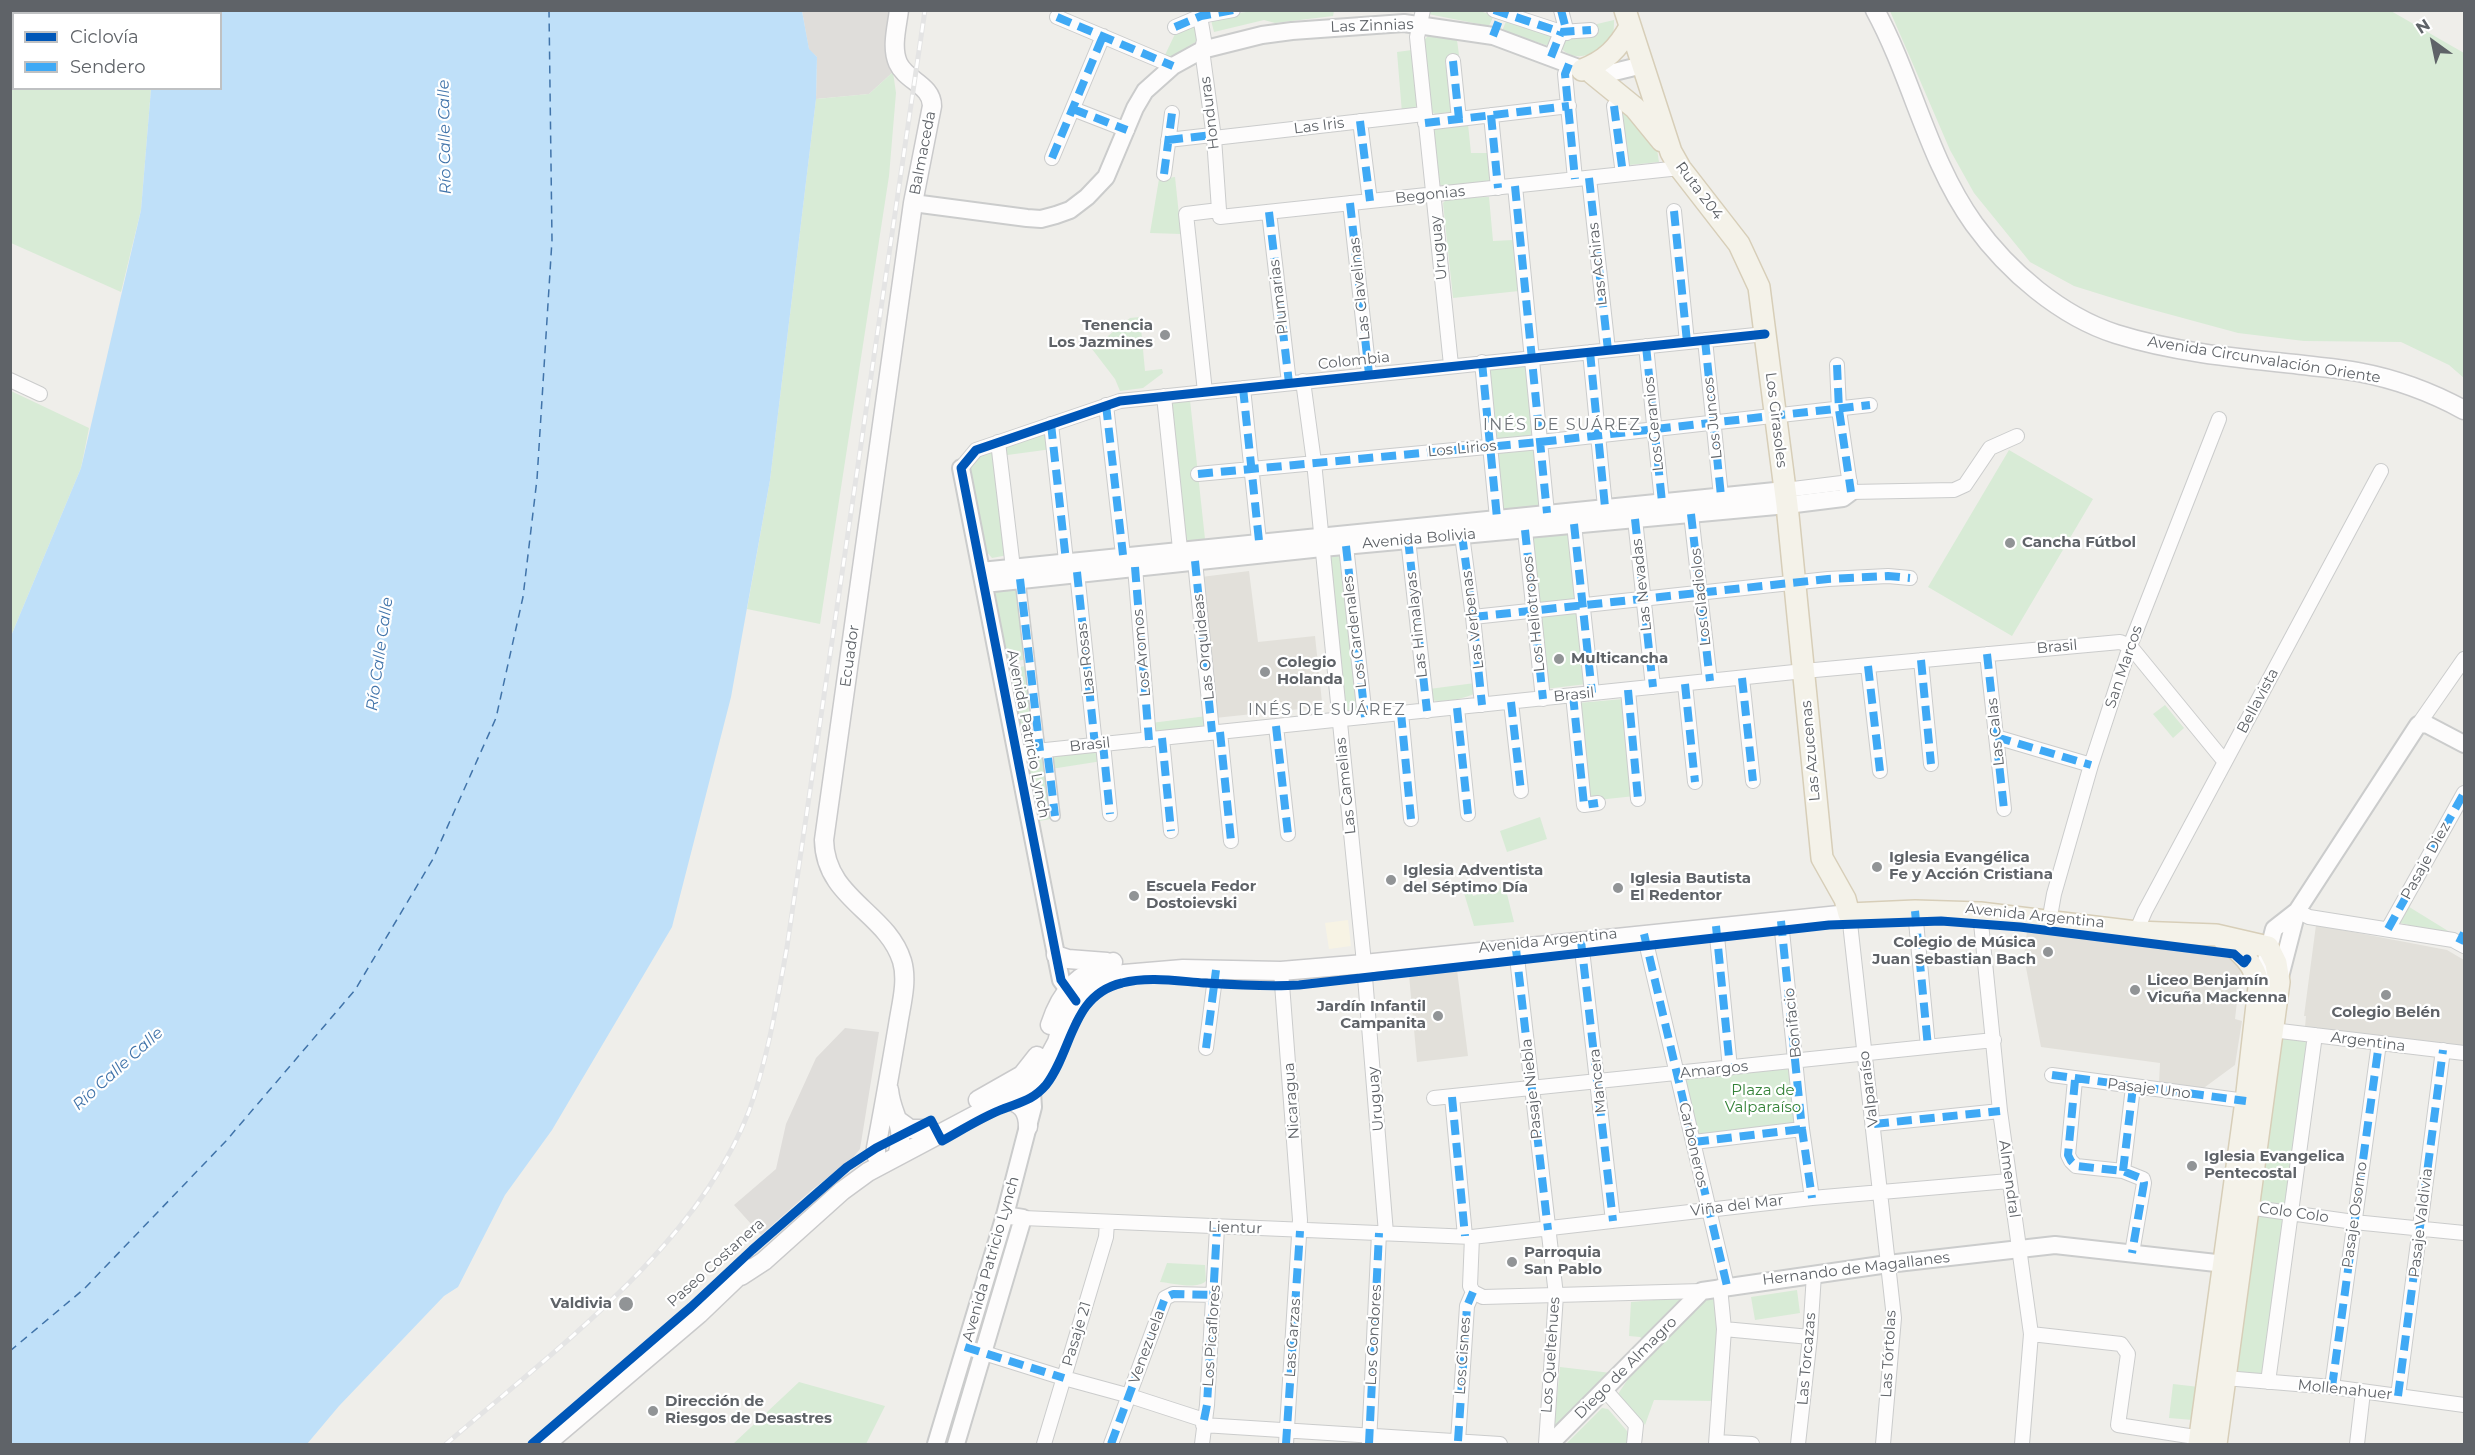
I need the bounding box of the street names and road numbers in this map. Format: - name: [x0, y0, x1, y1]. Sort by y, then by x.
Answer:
- street label: Las Zinnias: [1330, 16, 1414, 36]
- street label: Honduras: [1197, 75, 1223, 151]
- street label: Balmaceda: [906, 109, 940, 197]
- street label: Las Iris: [1293, 114, 1345, 138]
- street label: Ruta 204: [1671, 158, 1727, 224]
- street label: Begonias: [1394, 182, 1466, 208]
- street label: Uruguay: [1427, 215, 1451, 281]
- street label: Las Achiras: [1585, 221, 1611, 307]
- street label: Las Clavelinas: [1346, 237, 1374, 341]
- street label: Plumarias: [1265, 258, 1293, 336]
- street label: Avenida Circunvalación Oriente: [2146, 333, 2382, 387]
- street label: Colombia: [1317, 348, 1391, 374]
- street label: Los Girasoles: [1761, 371, 1791, 469]
- street label: Los Geranios: [1640, 376, 1668, 472]
- street label: Los Juncos: [1700, 376, 1726, 460]
- street label: Los Lirios: [1427, 437, 1497, 461]
- street label: Avenida Bolivia: [1361, 525, 1477, 553]
- street label: Las Nevadas: [1628, 538, 1656, 632]
- street label: Los Gladiolos: [1687, 547, 1715, 647]
- street label: Los Heliotropos: [1519, 555, 1549, 673]
- street label: Las Verbenas: [1458, 570, 1488, 670]
- street label: Las Himalayas: [1402, 571, 1432, 679]
- street label: Los Cardenales: [1339, 575, 1371, 689]
- street label: Las Orquideas: [1189, 593, 1219, 701]
- street label: Los Aromos: [1129, 608, 1155, 698]
- street label: Las Rosas: [1073, 622, 1099, 696]
- street label: San Marcos: [2101, 623, 2147, 711]
- street label: Ecuador: [837, 624, 863, 688]
- street label: Brasil: [2036, 636, 2078, 658]
- street label: Avenida Patricio Lynch: [1003, 648, 1053, 820]
- street label: Bellavista: [2233, 665, 2283, 737]
- street label: Brasil: [1553, 684, 1595, 706]
- street label: Las Calas: [1983, 697, 2009, 767]
- street label: Las Azucenas: [1798, 700, 1824, 802]
- street label: Brasil: [1069, 734, 1111, 756]
- street label: Las Camelias: [1332, 737, 1360, 835]
- street label: Pasaje Diez: [2397, 819, 2455, 903]
- street label: Avenida Argentina: [1965, 900, 2105, 932]
- street label: Avenida Argentina: [1478, 925, 1618, 957]
- street label: Bonifacio: [1780, 987, 1806, 1059]
- street label: Argentina: [2330, 1028, 2406, 1056]
- street label: Pasaje Niebla: [1518, 1038, 1546, 1140]
- street label: Mancera: [1586, 1048, 1610, 1114]
- street label: Valparaíso: [1855, 1050, 1883, 1128]
- street label: Amargos: [1679, 1057, 1749, 1083]
- street label: Nicaragua: [1280, 1062, 1304, 1140]
- street label: Uruguay: [1364, 1066, 1388, 1132]
- street label: Pasaje Uno: [2106, 1075, 2192, 1103]
- street label: Carboneros: [1674, 1101, 1712, 1189]
- street label: Almendral: [1995, 1139, 2023, 1219]
- street label: Pasaje Osorno: [2339, 1161, 2371, 1269]
- street label: Pasaje Valdivia: [2405, 1167, 2437, 1279]
- street label: Avenida Patricio Lynch: [959, 1174, 1023, 1344]
- street label: Viña del Mar: [1689, 1191, 1785, 1221]
- street label: Colo Colo: [2258, 1199, 2330, 1227]
- street label: Paseo Costanera: [664, 1215, 768, 1311]
- street label: Lientur: [1208, 1218, 1262, 1238]
- street label: Hernando de Magallanes: [1761, 1249, 1951, 1289]
- street label: Los Picaflores: [1199, 1284, 1225, 1388]
- street label: Los Condores: [1362, 1284, 1386, 1386]
- street label: Los Queltehues: [1538, 1296, 1564, 1414]
- street label: Las Garzas: [1281, 1298, 1305, 1378]
- street label: Pasaje 21: [1059, 1300, 1095, 1368]
- street label: Venezuela: [1125, 1307, 1169, 1387]
- street label: Las Tórtolas: [1878, 1310, 1900, 1398]
- street label: Las Torcazas: [1794, 1312, 1820, 1406]
- street label: Diego de Almagro: [1571, 1313, 1681, 1423]
- street label: Los Cisnes: [1451, 1317, 1475, 1395]
- street label: Mollenahuer: [2297, 1376, 2393, 1404]

